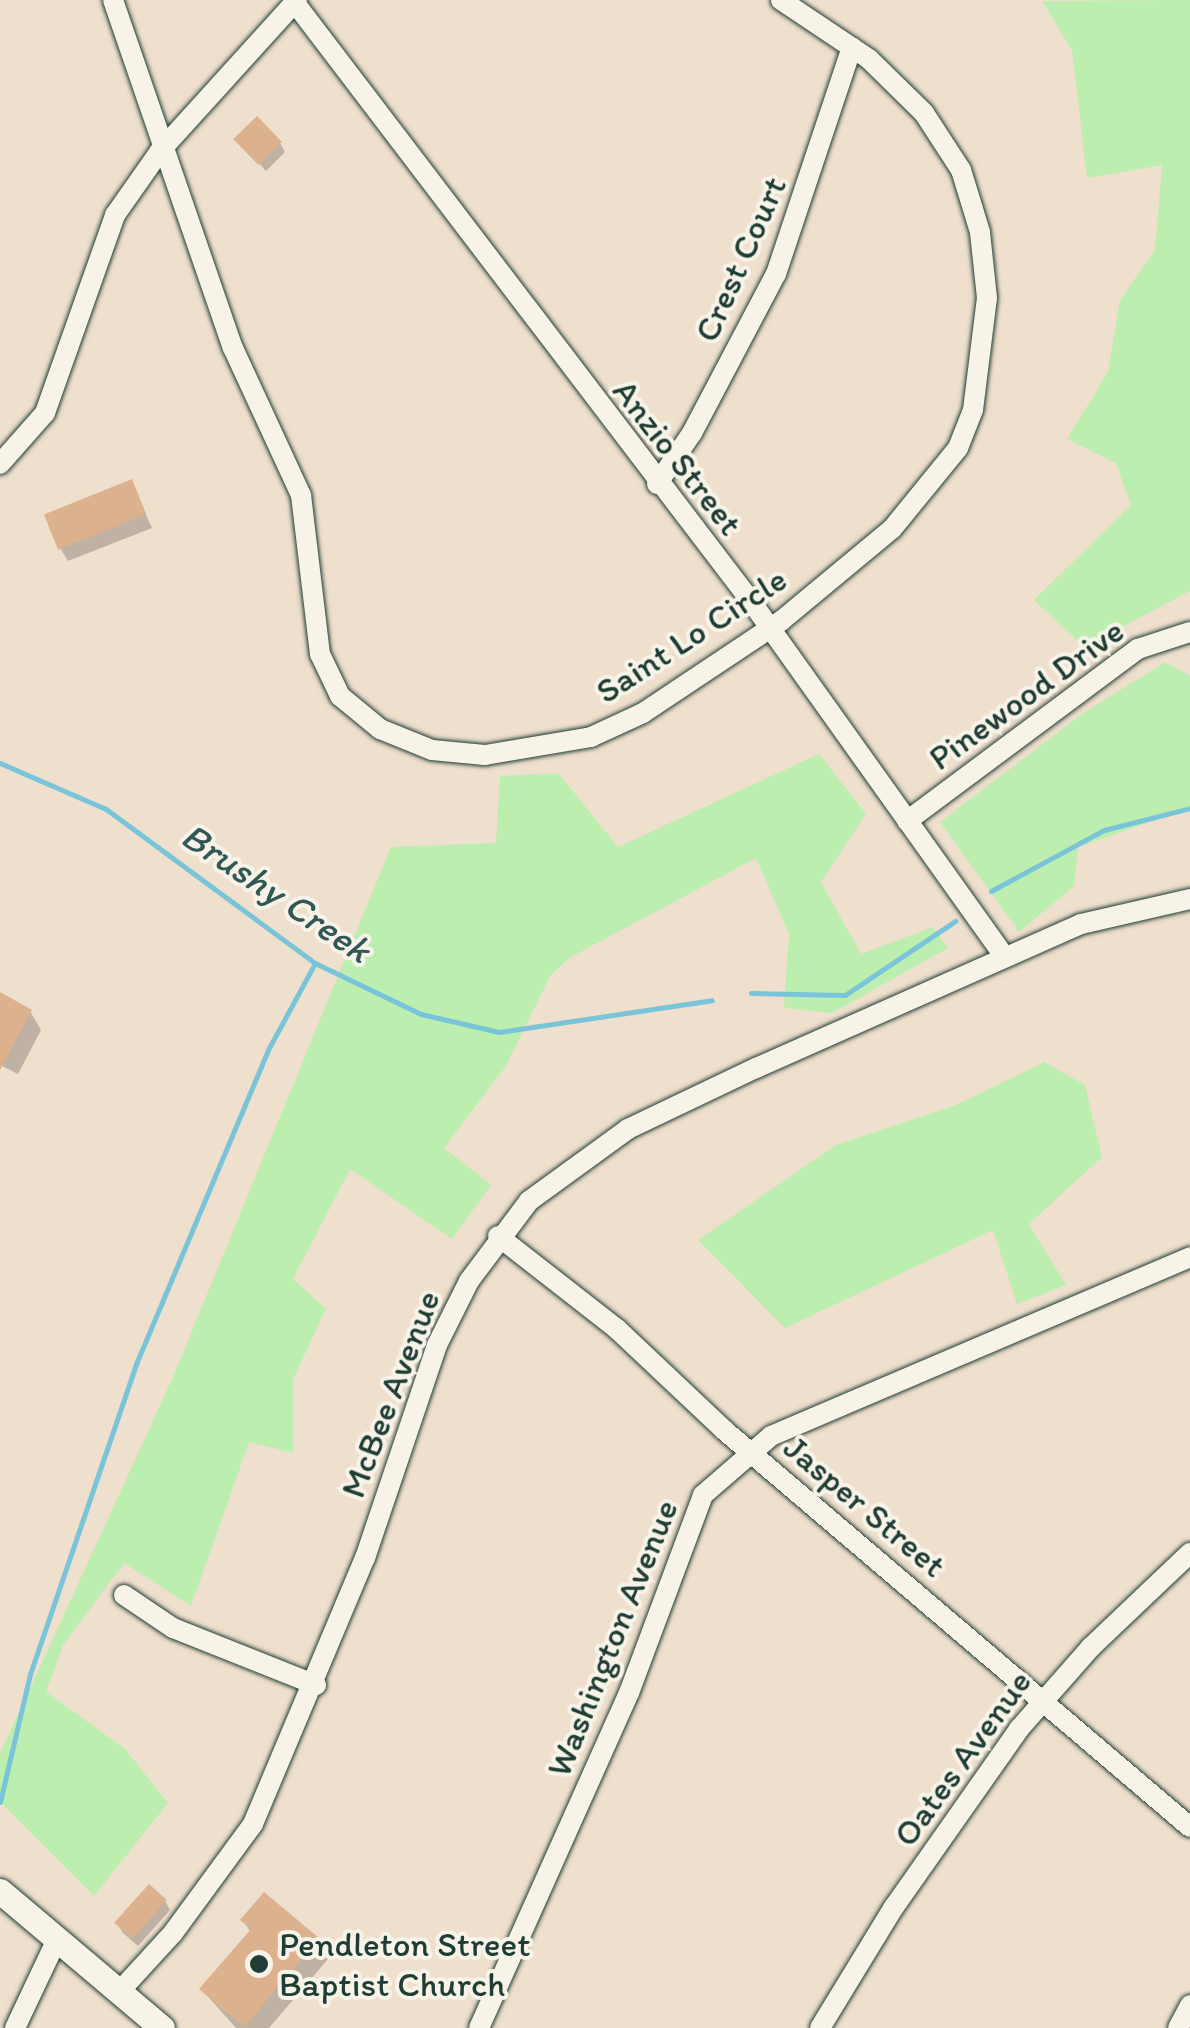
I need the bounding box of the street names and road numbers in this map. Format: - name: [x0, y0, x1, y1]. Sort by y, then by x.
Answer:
- street label: Crest Court: [685, 170, 795, 348]
- street label: Anzio Street: [604, 371, 752, 543]
- street label: Saint Lo Circle: [588, 558, 794, 712]
- street label: Pinewood Drive: [920, 609, 1132, 779]
- street label: McBee Avenue: [332, 1285, 448, 1503]
- street label: Jasper Street: [776, 1426, 954, 1586]
- street label: Washington Avenue: [537, 1493, 687, 1783]
- street label: Oates Avenue: [885, 1662, 1039, 1854]

